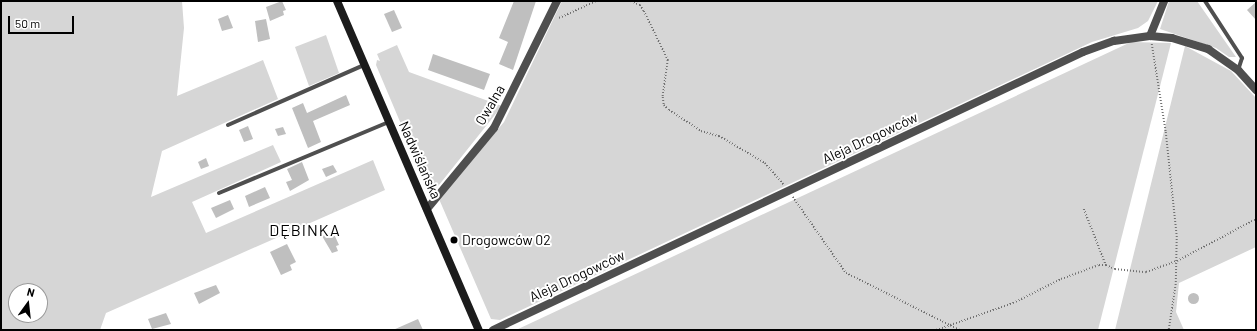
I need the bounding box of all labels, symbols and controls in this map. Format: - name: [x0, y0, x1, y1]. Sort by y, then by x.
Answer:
- scale bar: [10, 8, 76, 34]
- text: 50 m: [15, 16, 40, 30]
- street label: Owalna: [472, 82, 508, 128]
- street label: Aleja Drogowców: [820, 109, 920, 167]
- street label: Nadwiślańska: [395, 118, 445, 202]
- district label: DĘBINKA: [269, 220, 341, 240]
- place label: Drogowców 02: [462, 232, 551, 248]
- marker: Drogowców 02: [449, 235, 459, 245]
- street label: Aleja Drogowców: [527, 247, 627, 305]
- north arrow: [8, 283, 48, 323]
- text: N: [26, 285, 36, 299]

